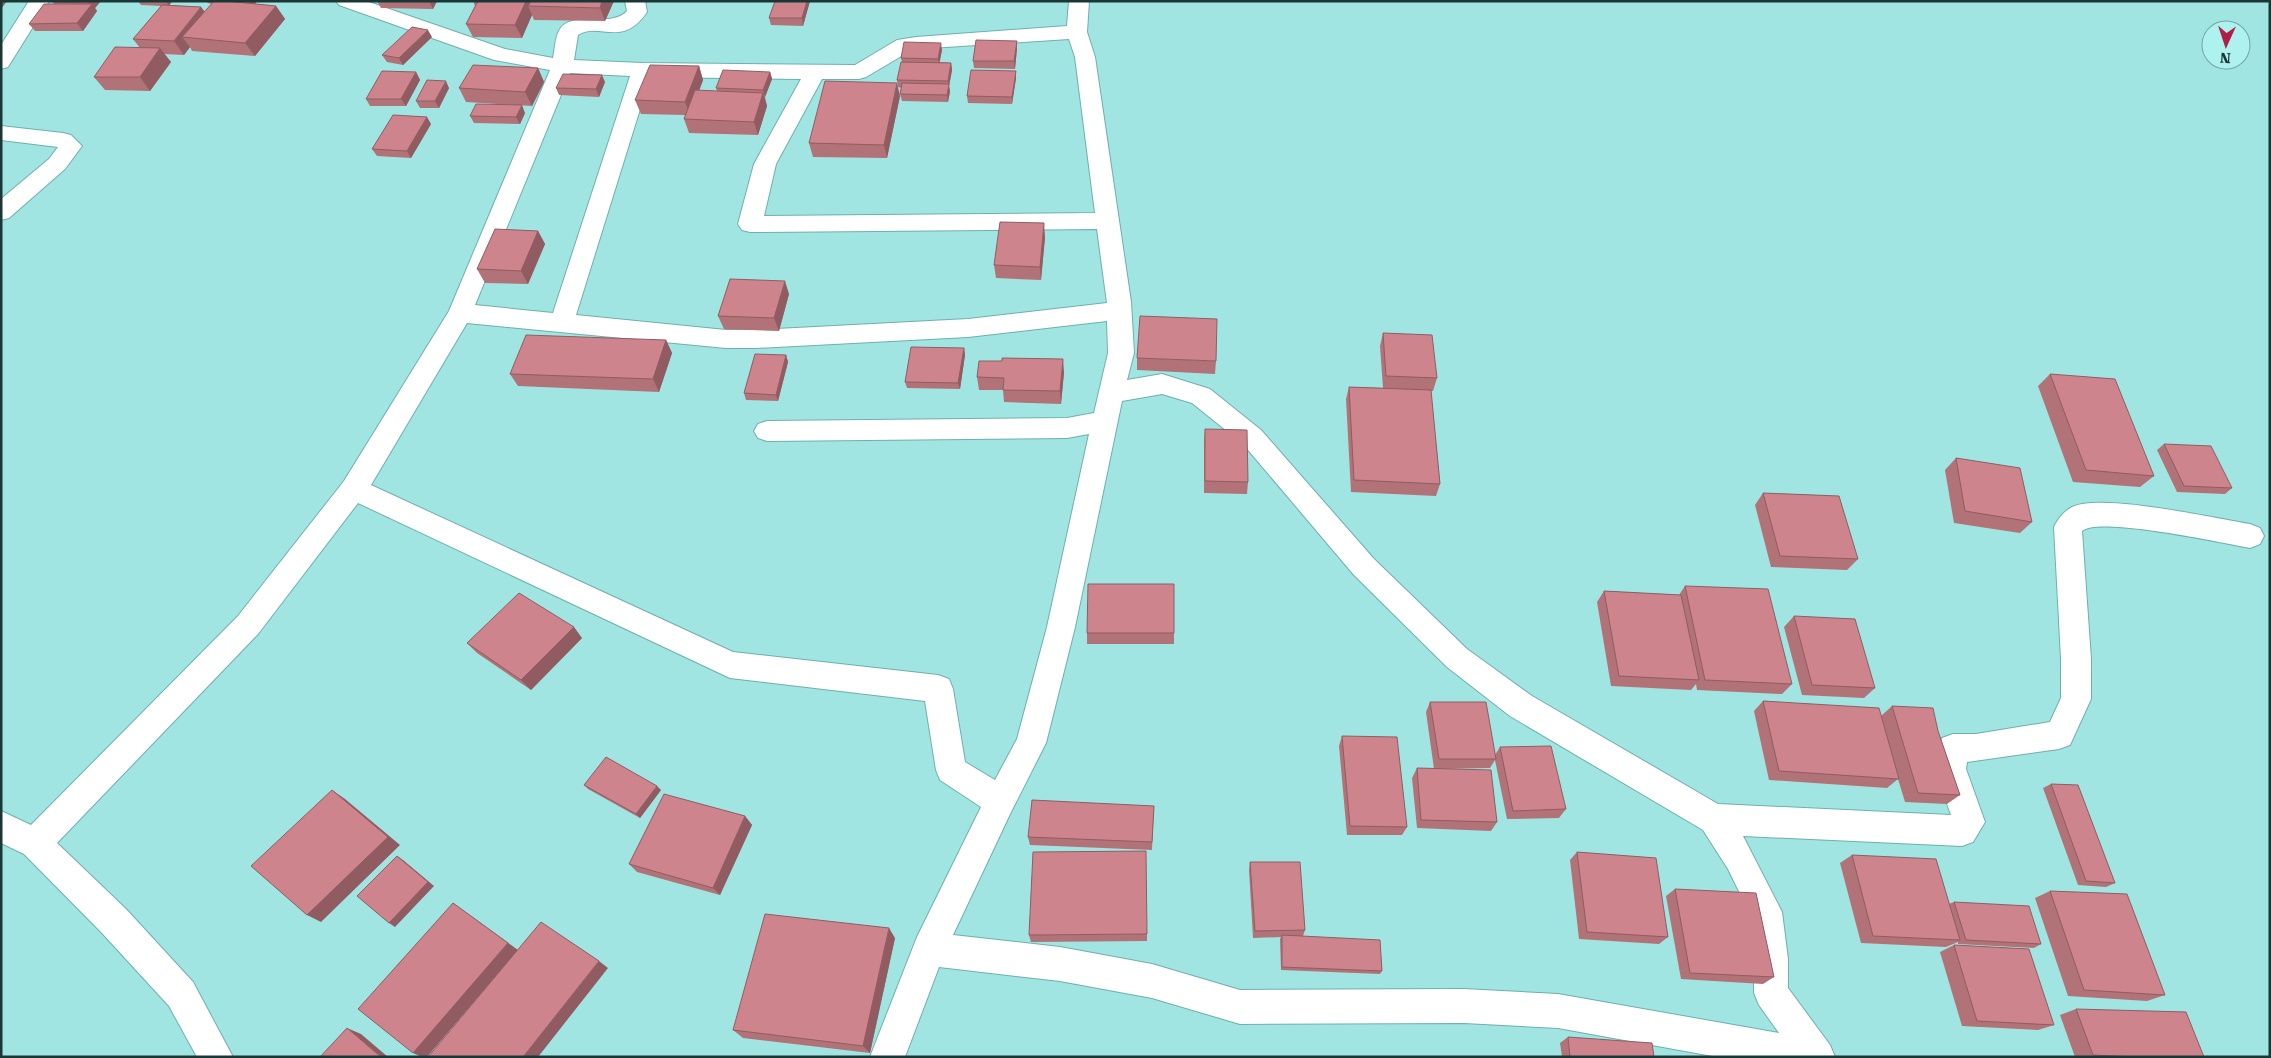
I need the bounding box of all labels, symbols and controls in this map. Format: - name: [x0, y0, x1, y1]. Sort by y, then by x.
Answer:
- north arrow: [2201, 20, 2251, 70]
- text: N: [2219, 50, 2231, 66]

